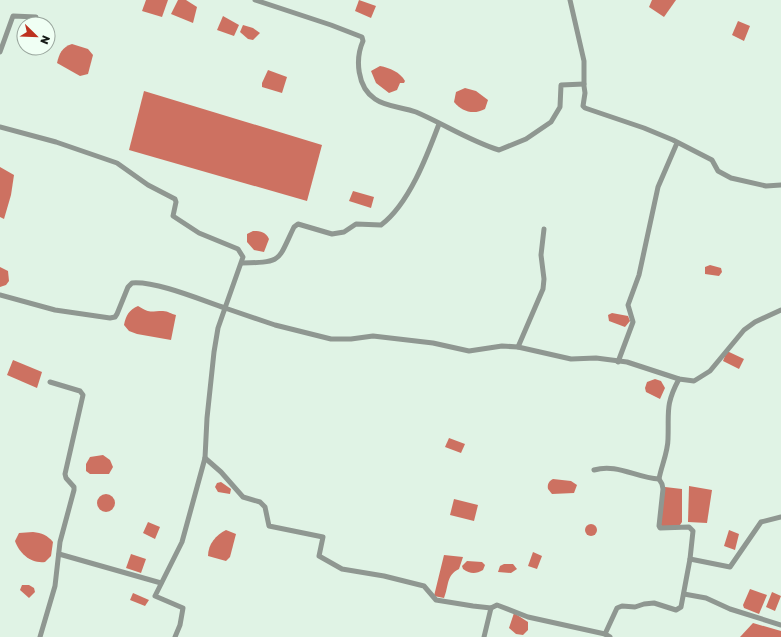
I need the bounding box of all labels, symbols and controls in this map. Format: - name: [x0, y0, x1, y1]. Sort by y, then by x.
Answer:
- north arrow: [16, 16, 56, 56]
- text: N: [38, 34, 53, 46]

